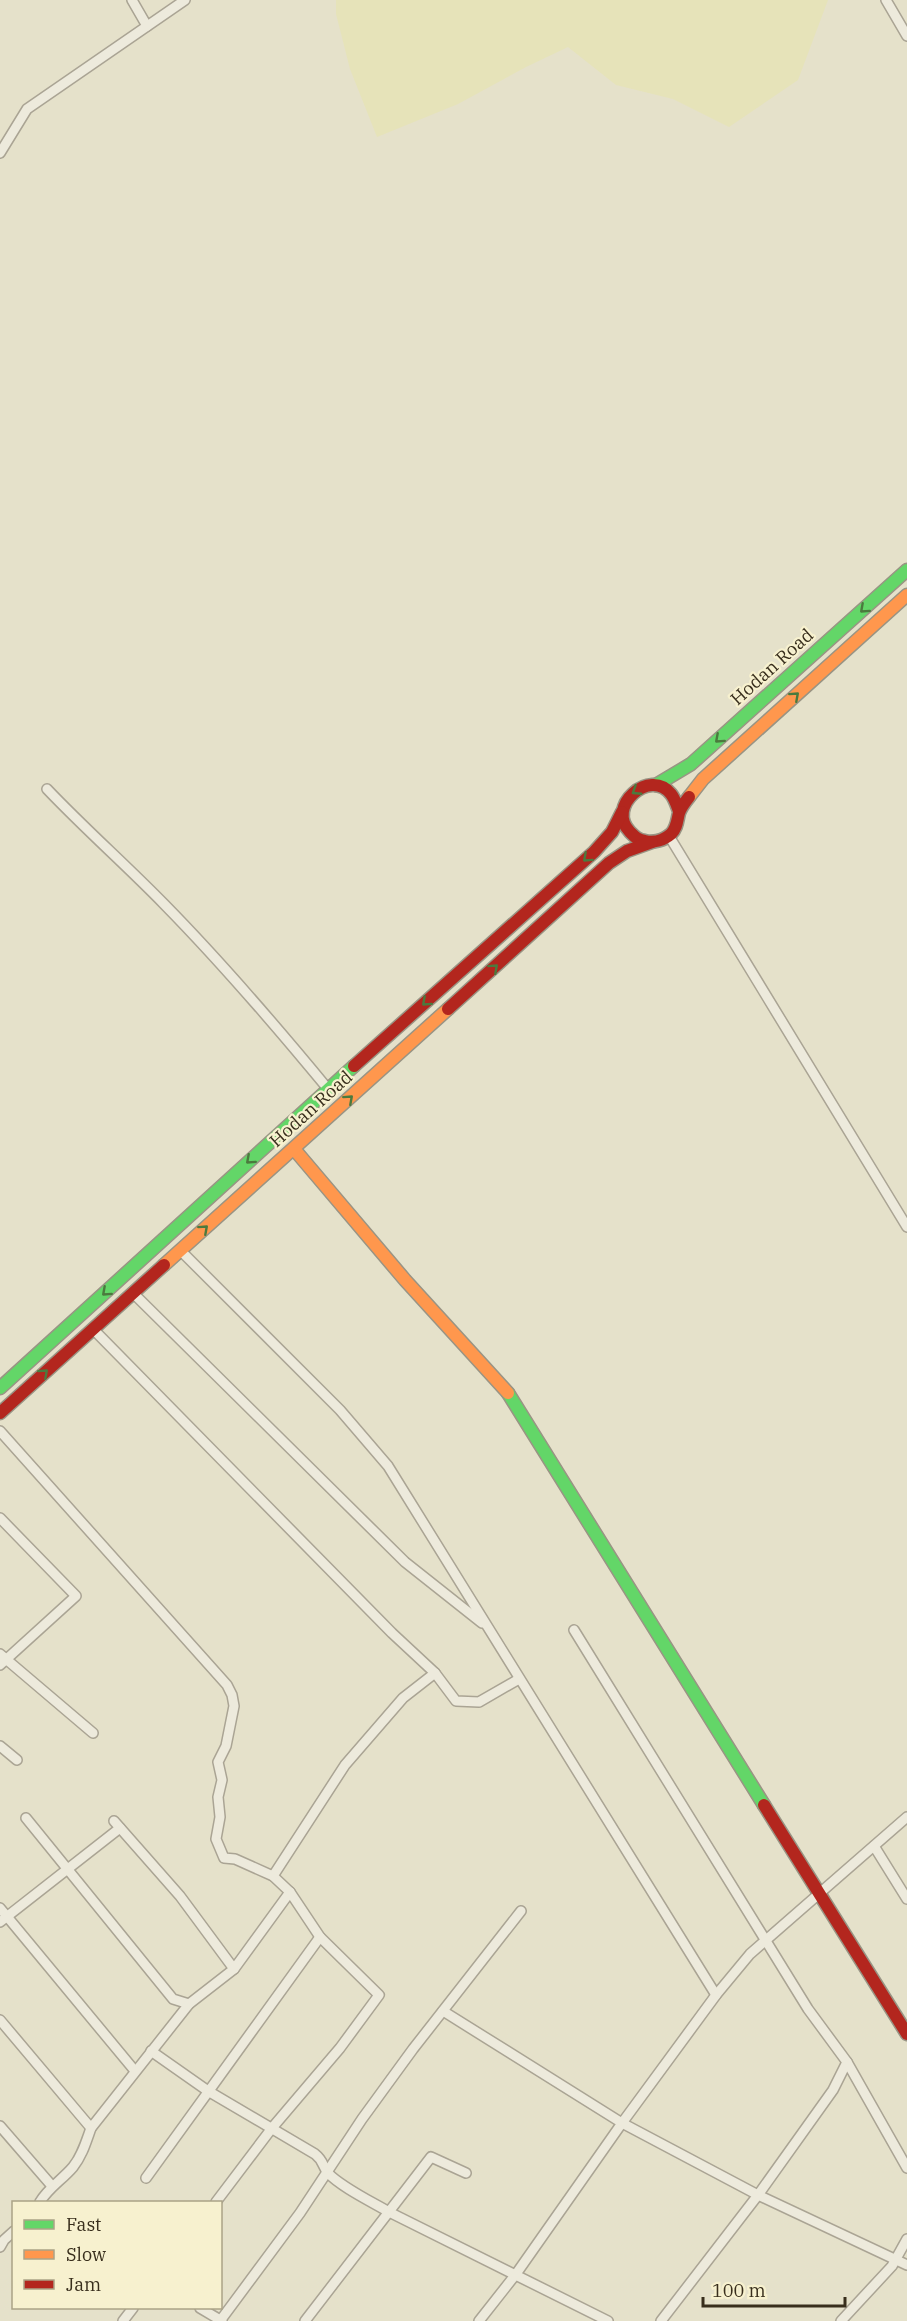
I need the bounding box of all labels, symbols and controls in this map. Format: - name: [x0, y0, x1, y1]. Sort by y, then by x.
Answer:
- one-way arrow: [860, 602, 870, 613]
- street label: Hodan Road: [725, 623, 818, 710]
- one-way arrow: [788, 692, 798, 703]
- one-way arrow: [715, 732, 725, 743]
- one-way arrow: [632, 784, 643, 795]
- one-way arrow: [583, 851, 594, 862]
- one-way arrow: [487, 964, 497, 975]
- one-way arrow: [422, 995, 433, 1006]
- street label: Hodan Road: [264, 1065, 357, 1152]
- one-way arrow: [342, 1095, 353, 1106]
- one-way arrow: [246, 1153, 256, 1164]
- one-way arrow: [197, 1225, 208, 1236]
- one-way arrow: [102, 1285, 112, 1296]
- one-way arrow: [36, 1370, 47, 1381]
- legend: [12, 2201, 222, 2309]
- text: Fast: [66, 2213, 101, 2236]
- text: Slow: [66, 2243, 106, 2266]
- scale bar: [703, 2270, 846, 2308]
- text: Jam: [66, 2273, 101, 2296]
- text: 100 m: [712, 2279, 766, 2302]

